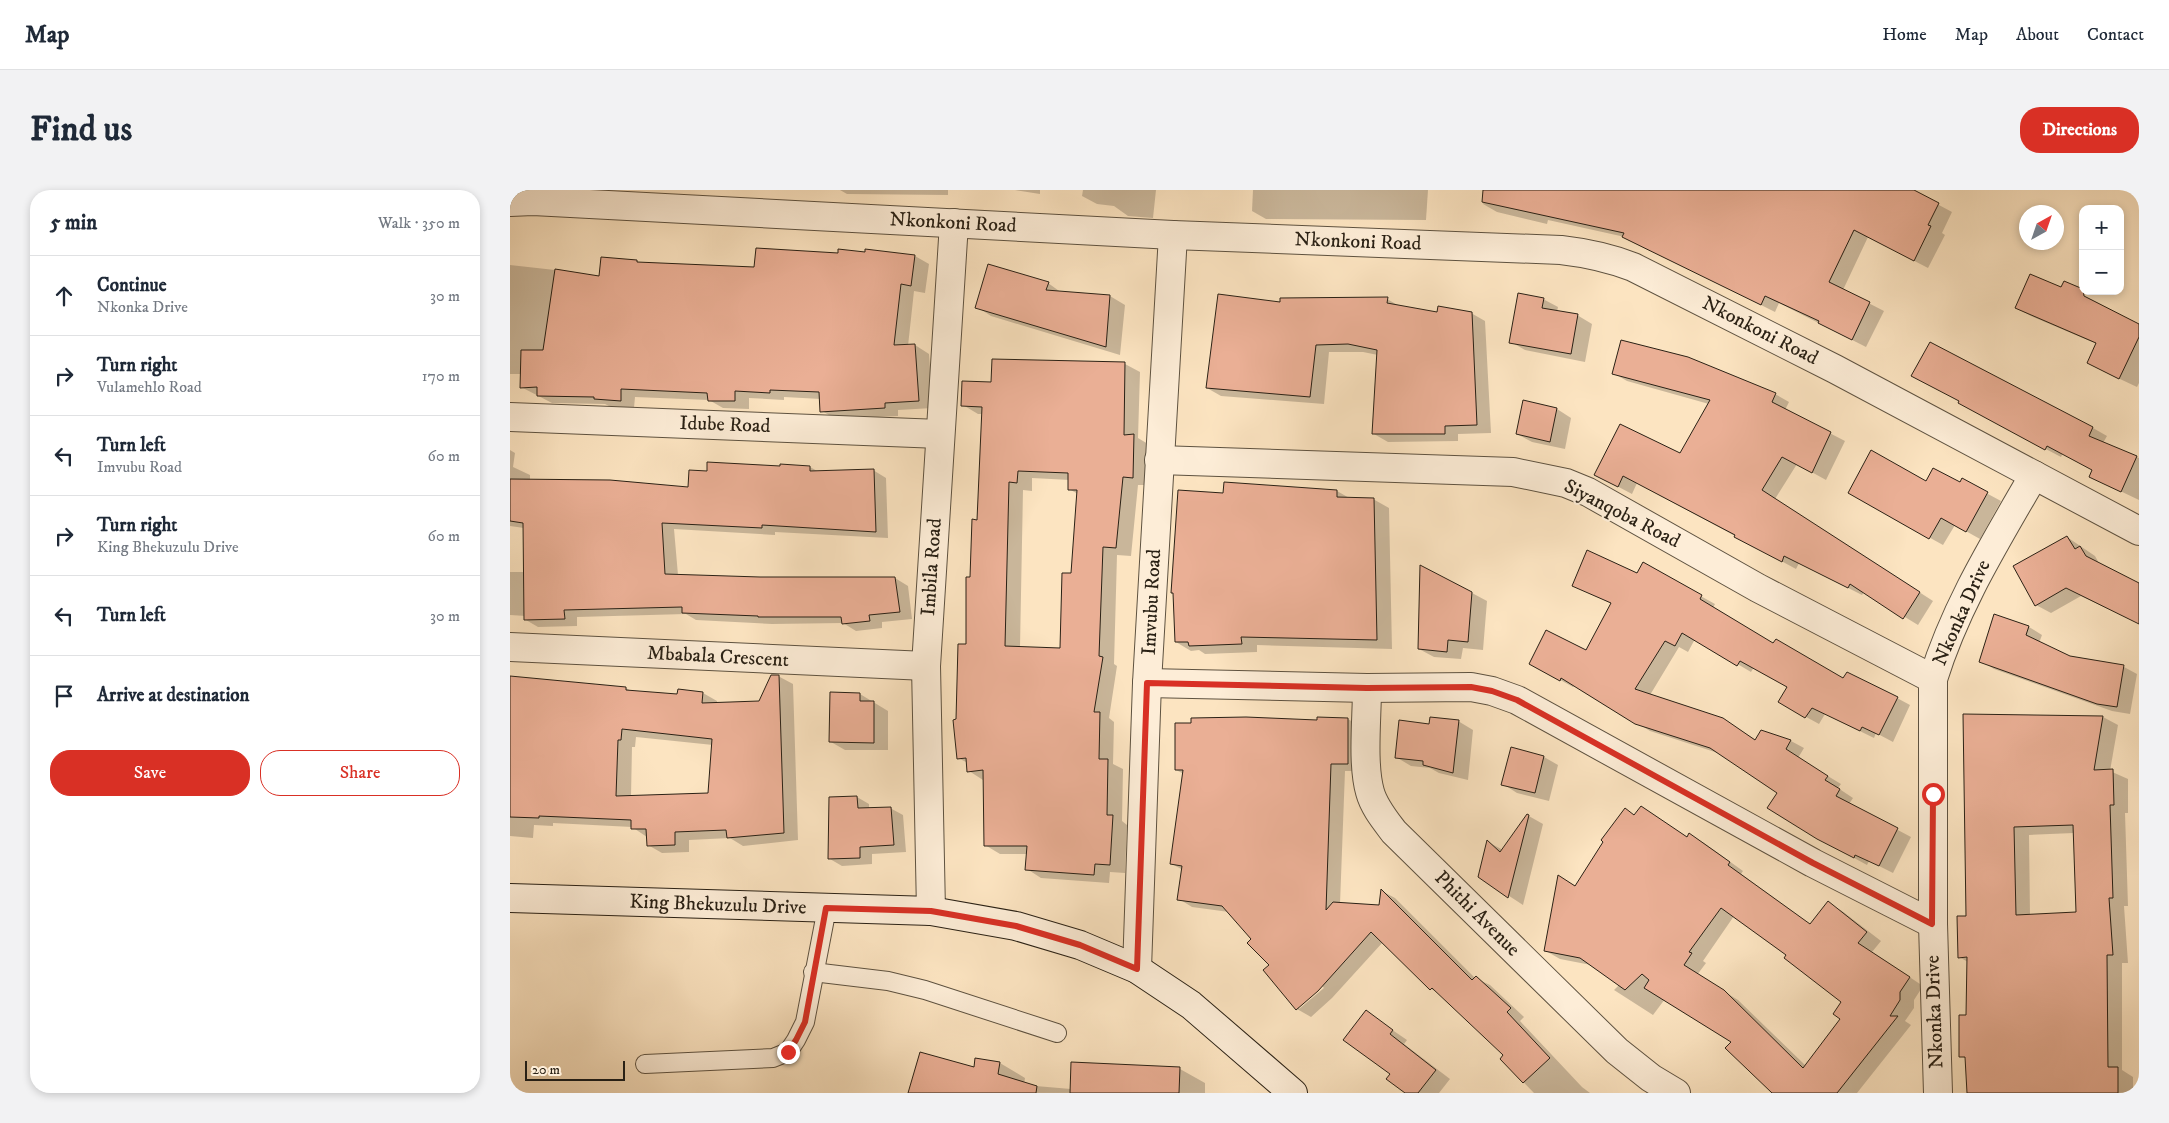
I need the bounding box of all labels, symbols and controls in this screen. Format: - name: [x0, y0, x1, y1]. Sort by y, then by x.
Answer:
- text: Map: [25, 20, 69, 50]
- text: Home: [1882, 24, 1927, 46]
- text: Map: [1955, 24, 1988, 46]
- text: About: [2016, 24, 2059, 46]
- text: Contact: [2087, 24, 2144, 46]
- button: Directions: [2020, 107, 2139, 153]
- text: Find us: [30, 108, 132, 152]
- north arrow: [2019, 205, 2064, 250]
- map controls: [2079, 205, 2124, 295]
- button: +: [2079, 205, 2124, 250]
- street label: Nkonkoni Road: [889, 207, 1017, 239]
- text: 5 min: [50, 210, 97, 236]
- text: Walk · 350 m: [378, 213, 460, 233]
- street label: Nkonkoni Road: [1294, 227, 1422, 257]
- button: −: [2079, 250, 2124, 295]
- text: Continue: [97, 274, 167, 297]
- icon: ahead: [50, 282, 78, 310]
- text: 30 m: [430, 286, 460, 306]
- street label: Nkonkoni Road: [1698, 291, 1822, 371]
- text: Nkonka Drive: [97, 297, 188, 317]
- text: Turn right: [97, 354, 177, 377]
- icon: right: [50, 362, 78, 390]
- text: 170 m: [422, 366, 460, 386]
- text: Vulamehlo Road: [97, 377, 202, 397]
- street label: Idube Road: [679, 411, 771, 439]
- text: Turn left: [97, 434, 166, 457]
- icon: left: [50, 442, 78, 470]
- text: 60 m: [428, 446, 460, 466]
- text: Imvubu Road: [97, 457, 182, 477]
- street label: Siyanqoba Road: [1560, 474, 1684, 554]
- text: Turn right: [97, 514, 177, 537]
- street label: Imbila Road: [916, 517, 948, 617]
- icon: right: [50, 522, 78, 550]
- text: 60 m: [428, 526, 460, 546]
- text: King Bhekuzulu Drive: [97, 537, 239, 557]
- street label: Imvubu Road: [1137, 548, 1167, 656]
- street label: Nkonka Drive: [1927, 556, 1997, 670]
- icon: left: [50, 602, 78, 630]
- text: Turn left: [97, 604, 166, 627]
- text: 30 m: [430, 606, 460, 626]
- street label: Mbabala Crescent: [646, 641, 790, 673]
- icon: arrive: [50, 682, 78, 710]
- text: Arrive at destination: [97, 684, 249, 707]
- button: Save: [50, 750, 250, 796]
- button: Share: [260, 750, 460, 796]
- route start: [1922, 783, 1945, 806]
- street label: Phithi Avenue: [1429, 866, 1525, 962]
- street label: King Bhekuzulu Drive: [629, 889, 807, 921]
- street label: Nkonka Drive: [1921, 955, 1949, 1069]
- route end: [777, 1041, 800, 1064]
- scale bar: [525, 1058, 625, 1081]
- text: 20 m: [532, 1061, 560, 1079]

